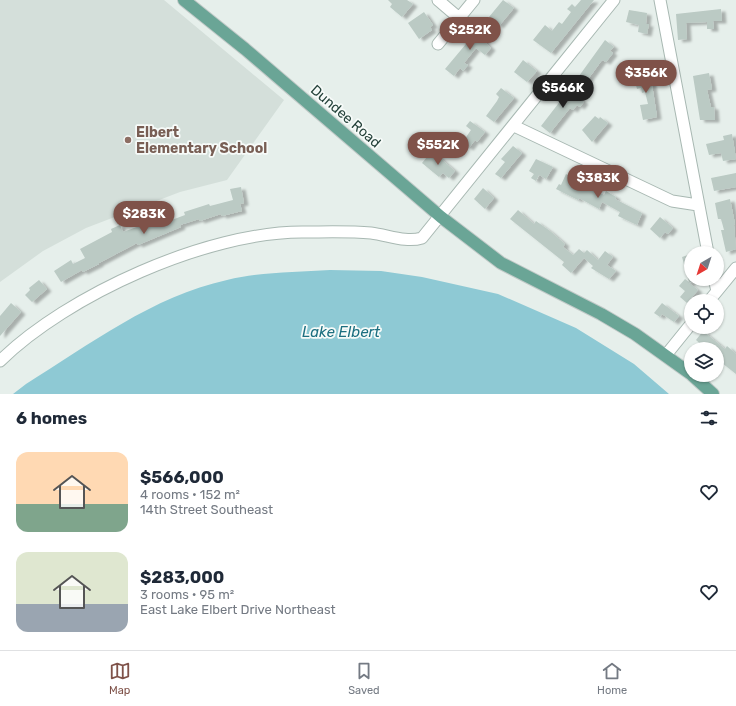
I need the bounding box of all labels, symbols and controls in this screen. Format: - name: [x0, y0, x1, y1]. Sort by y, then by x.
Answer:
- pin: $252K: [442, 17, 498, 51]
- text: $252K: [449, 22, 491, 37]
- pin: $356K: [618, 60, 674, 94]
- text: $356K: [625, 65, 667, 80]
- pin: $566K: [535, 75, 591, 109]
- text: $566K: [542, 80, 584, 95]
- street label: Dundee Road: [307, 81, 384, 151]
- place label: Elbert Elementary School: [136, 124, 267, 157]
- pin: $552K: [410, 132, 466, 166]
- marker: Elbert Elementary School: [123, 135, 133, 145]
- text: $552K: [417, 137, 459, 152]
- pin: $383K: [570, 165, 626, 199]
- text: $383K: [576, 170, 620, 185]
- pin: $283K: [116, 201, 172, 235]
- text: $283K: [122, 206, 166, 221]
- north arrow: [684, 246, 724, 286]
- map controls: [684, 246, 724, 382]
- button: locate: [684, 294, 724, 334]
- water label: Lake Elbert: [302, 323, 380, 341]
- button: layers: [684, 342, 724, 382]
- icon: filters: [698, 407, 720, 429]
- text: 6 homes: [16, 408, 87, 428]
- text: $566,000: [140, 467, 224, 487]
- icon: home: [48, 468, 96, 516]
- icon: heart: [698, 481, 720, 503]
- text: 4 rooms · 152 m²: [140, 487, 240, 502]
- text: 14th Street Southeast: [140, 502, 273, 517]
- text: $283,000: [140, 567, 224, 587]
- icon: home: [48, 568, 96, 616]
- icon: heart: [698, 581, 720, 603]
- text: 3 rooms · 95 m²: [140, 587, 234, 602]
- text: East Lake Elbert Drive Northeast: [140, 602, 336, 617]
- tab: Map: [109, 660, 131, 697]
- tab: Saved: [348, 660, 380, 697]
- tab: Home: [597, 660, 627, 697]

